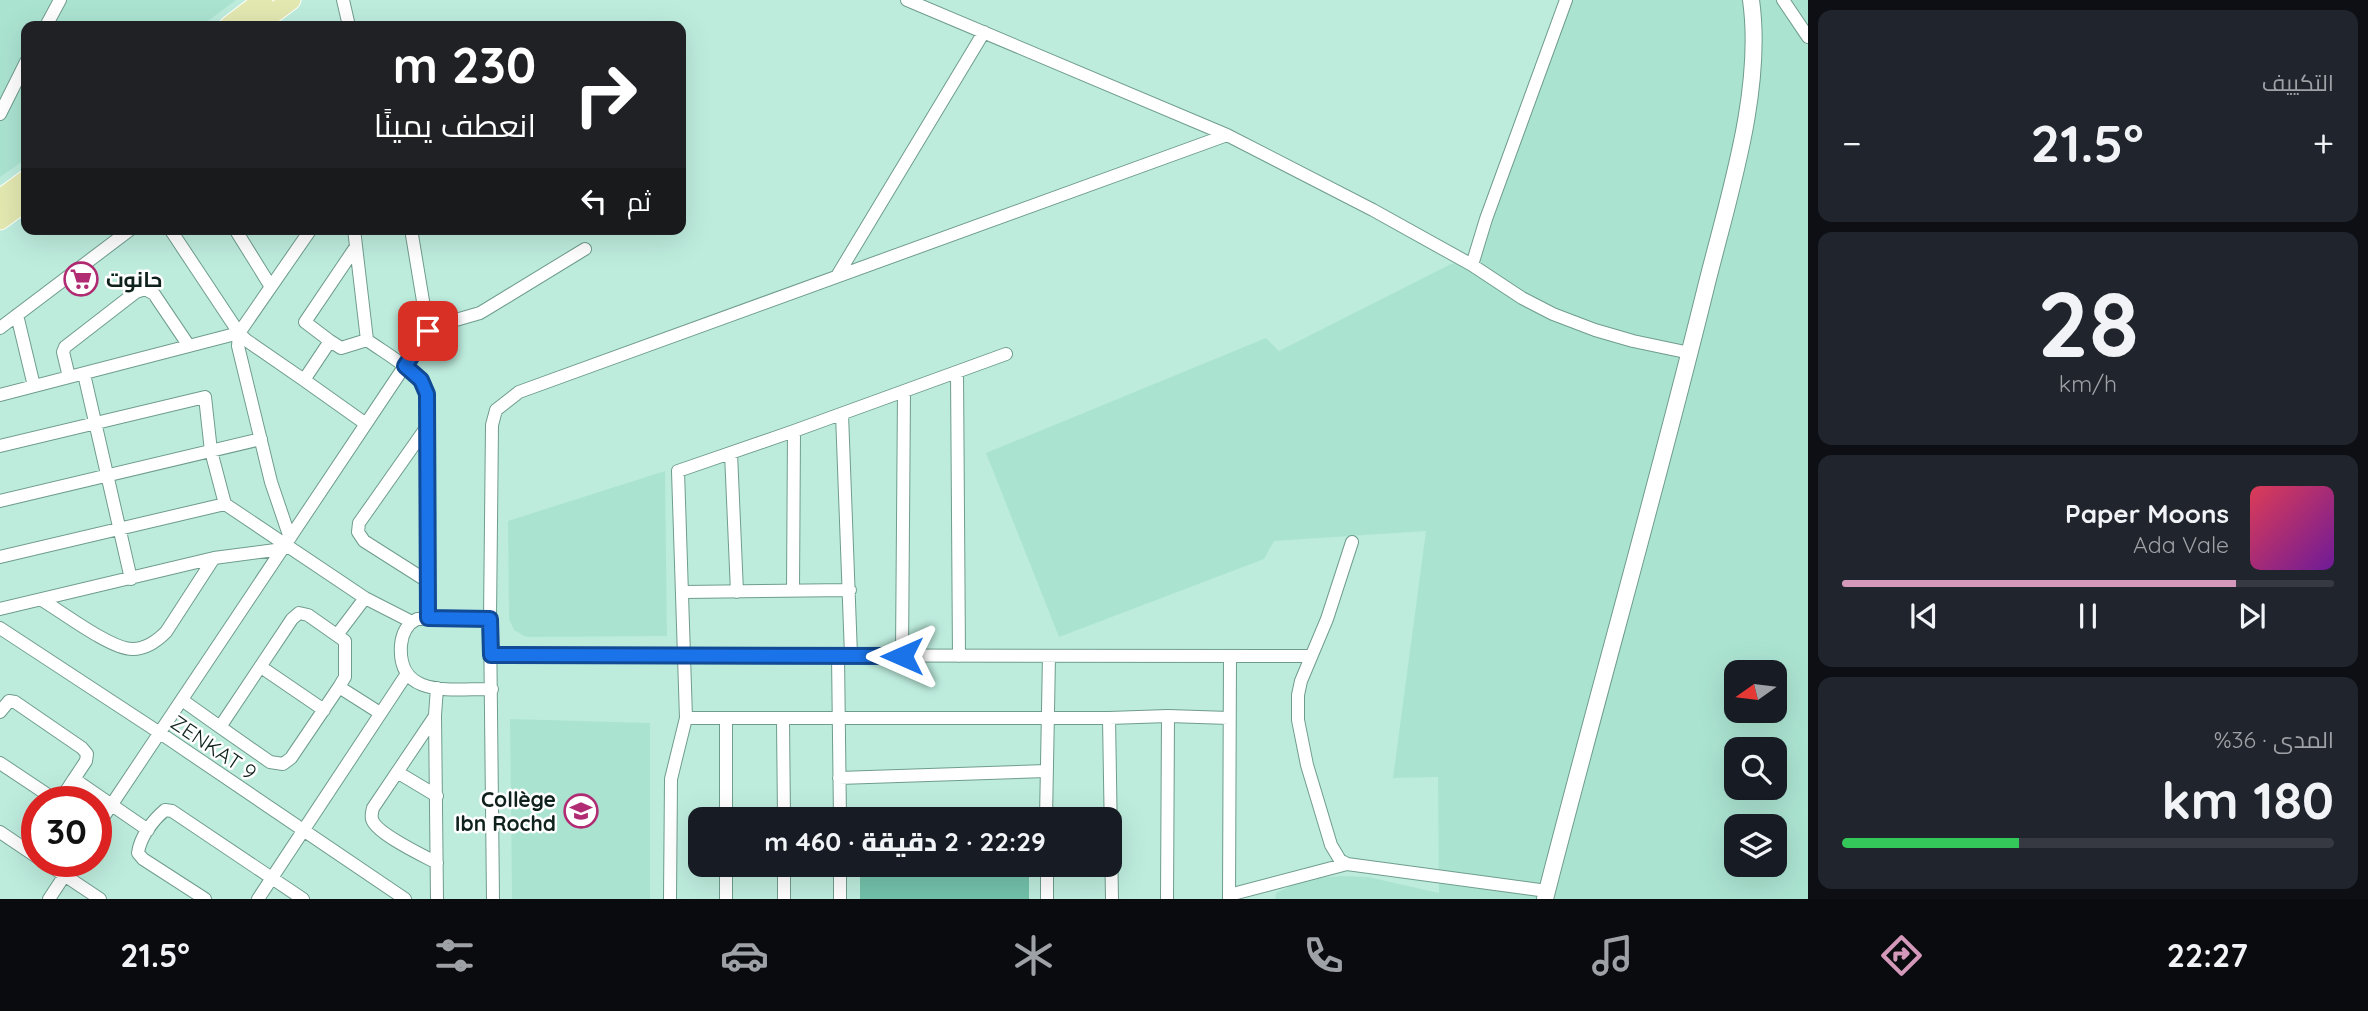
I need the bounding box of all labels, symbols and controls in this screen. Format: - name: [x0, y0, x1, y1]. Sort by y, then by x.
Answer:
- text: 230 m: [393, 34, 536, 95]
- icon: right: [560, 49, 651, 140]
- text: التكييف: [2262, 68, 2334, 97]
- text: انعطف يمينًا: [374, 105, 536, 145]
- text: 21.5°: [2031, 110, 2144, 175]
- text: −: [1842, 119, 1862, 167]
- text: +: [2313, 119, 2334, 167]
- icon: left: [575, 182, 613, 220]
- text: ثم: [627, 185, 651, 218]
- supermarket icon: حانوت: [62, 260, 100, 298]
- place label: حانوت: [106, 266, 162, 293]
- text: 28: [2037, 266, 2139, 380]
- pin: [398, 301, 458, 361]
- icon: arrive: [409, 312, 447, 350]
- text: km/h: [2059, 369, 2117, 398]
- text: Paper Moons: [2065, 497, 2229, 530]
- text: Ada Vale: [2133, 530, 2229, 559]
- icon: previous: [1905, 597, 1943, 635]
- icon: pause: [2069, 597, 2107, 635]
- icon: next: [2233, 597, 2271, 635]
- position arrow: [865, 619, 939, 693]
- north arrow: [1724, 660, 1787, 723]
- map controls: [1724, 660, 1787, 877]
- street label: ZENKAT 9: [166, 709, 262, 785]
- text: المدى · 36%: [2214, 725, 2334, 754]
- button: search: [1724, 737, 1787, 800]
- text: 180 km: [2161, 767, 2334, 832]
- speed limit sign: 30: [21, 786, 112, 877]
- place label: Collège Ibn Rochd: [455, 786, 556, 836]
- school or university icon: Collège Ibn Rochd: [562, 792, 600, 830]
- button: layers: [1724, 814, 1787, 877]
- text: 22:29 · 2 دقيقة · 460 m: [764, 825, 1046, 858]
- icon: filters: [430, 931, 479, 980]
- icon: car: [720, 931, 769, 980]
- icon: climate: [1009, 931, 1058, 980]
- icon: phone: [1299, 931, 1348, 980]
- icon: music: [1588, 931, 1637, 980]
- icon: directions: [1877, 931, 1926, 980]
- text: 21.5°: [120, 935, 190, 975]
- text: 22:27: [2167, 935, 2248, 975]

